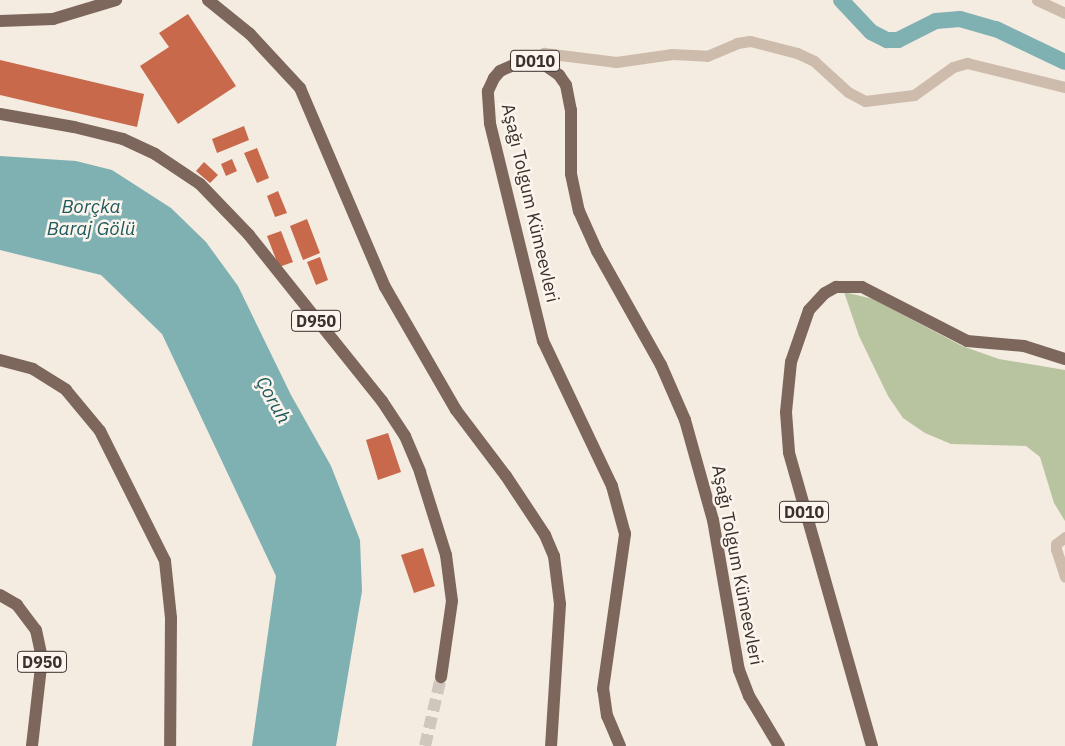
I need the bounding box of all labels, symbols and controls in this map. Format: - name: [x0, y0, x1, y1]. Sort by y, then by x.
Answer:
- road number: D010: [510, 48, 560, 74]
- street label: Aşağı Tolgum Kümeevleri: [497, 101, 563, 305]
- water label: Borçka Baraj Gölü: [47, 196, 135, 240]
- road number: D950: [291, 308, 341, 334]
- water label: Çoruh: [251, 373, 295, 427]
- street label: Aşağı Tolgum Kümeevleri: [707, 463, 767, 667]
- road number: D010: [779, 498, 829, 526]
- road number: D950: [17, 649, 67, 676]

